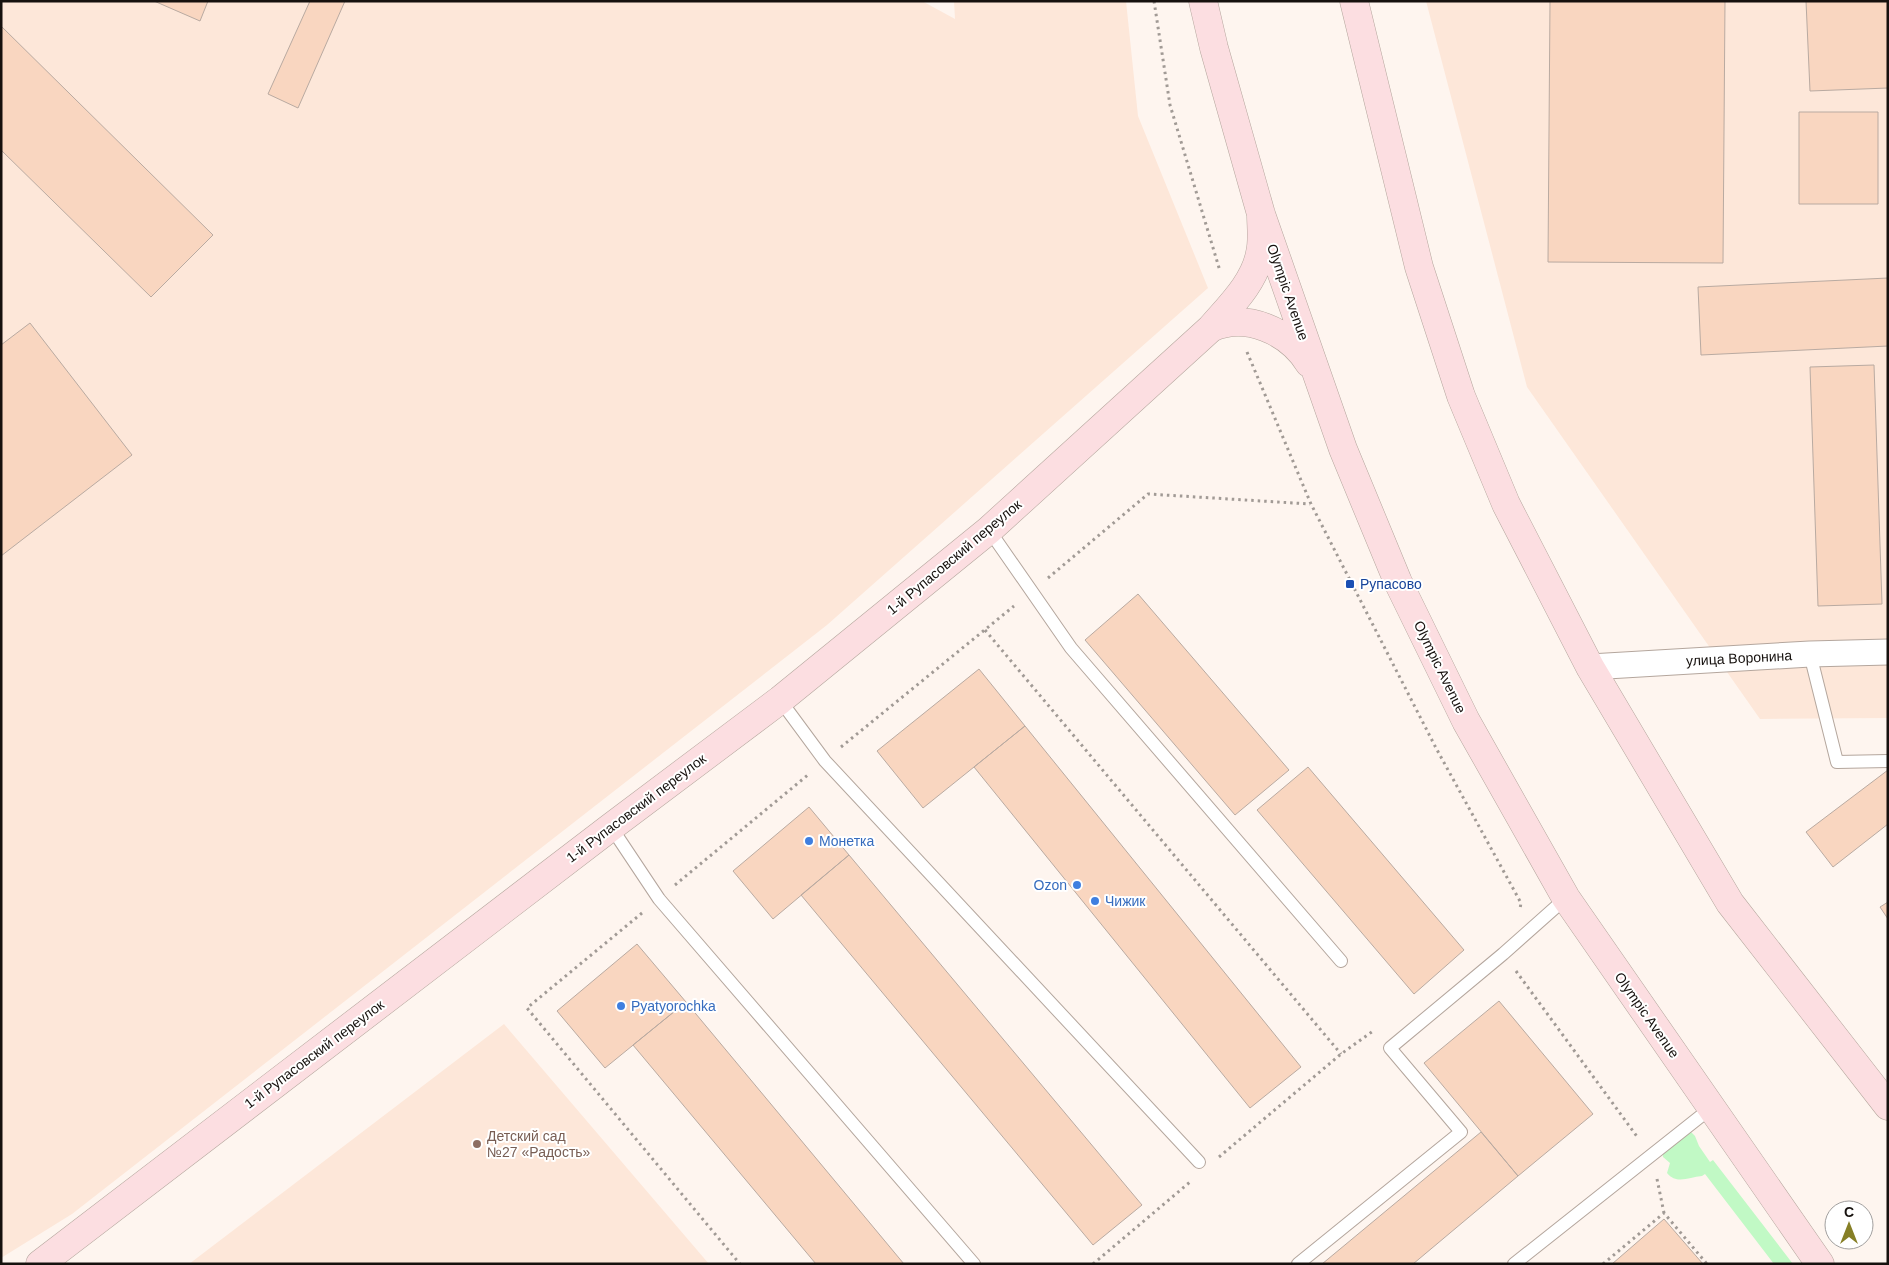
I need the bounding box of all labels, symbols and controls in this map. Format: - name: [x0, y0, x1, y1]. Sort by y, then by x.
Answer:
- street label: Olympic Avenue: [1264, 242, 1312, 343]
- street label: 1-й Рупасовский переулок: [884, 496, 1025, 618]
- place label: Рупасово: [1360, 576, 1422, 592]
- marker: Рупасово: [1344, 578, 1356, 590]
- street label: Olympic Avenue: [1411, 618, 1469, 716]
- street label: улица Воронина: [1686, 647, 1793, 669]
- street label: 1-й Рупасовский переулок: [563, 750, 710, 866]
- place label: Монетка: [819, 833, 875, 849]
- marker: Монетка: [803, 835, 815, 847]
- place label: Ozon: [1034, 877, 1067, 893]
- marker: Ozon: [1071, 879, 1083, 891]
- place label: Чижик: [1105, 893, 1146, 909]
- marker: Чижик: [1089, 895, 1101, 907]
- street label: Olympic Avenue: [1612, 969, 1683, 1061]
- street label: 1-й Рупасовский переулок: [241, 996, 388, 1112]
- place label: Pyatyorochka: [631, 998, 716, 1014]
- marker: Pyatyorochka: [615, 1000, 627, 1012]
- place label: Детский сад №27 «Радость»: [487, 1128, 591, 1160]
- marker: Детский сад №27 «Радость»: [471, 1138, 483, 1150]
- north arrow: [1824, 1200, 1874, 1250]
- text: С: [1844, 1204, 1854, 1220]

